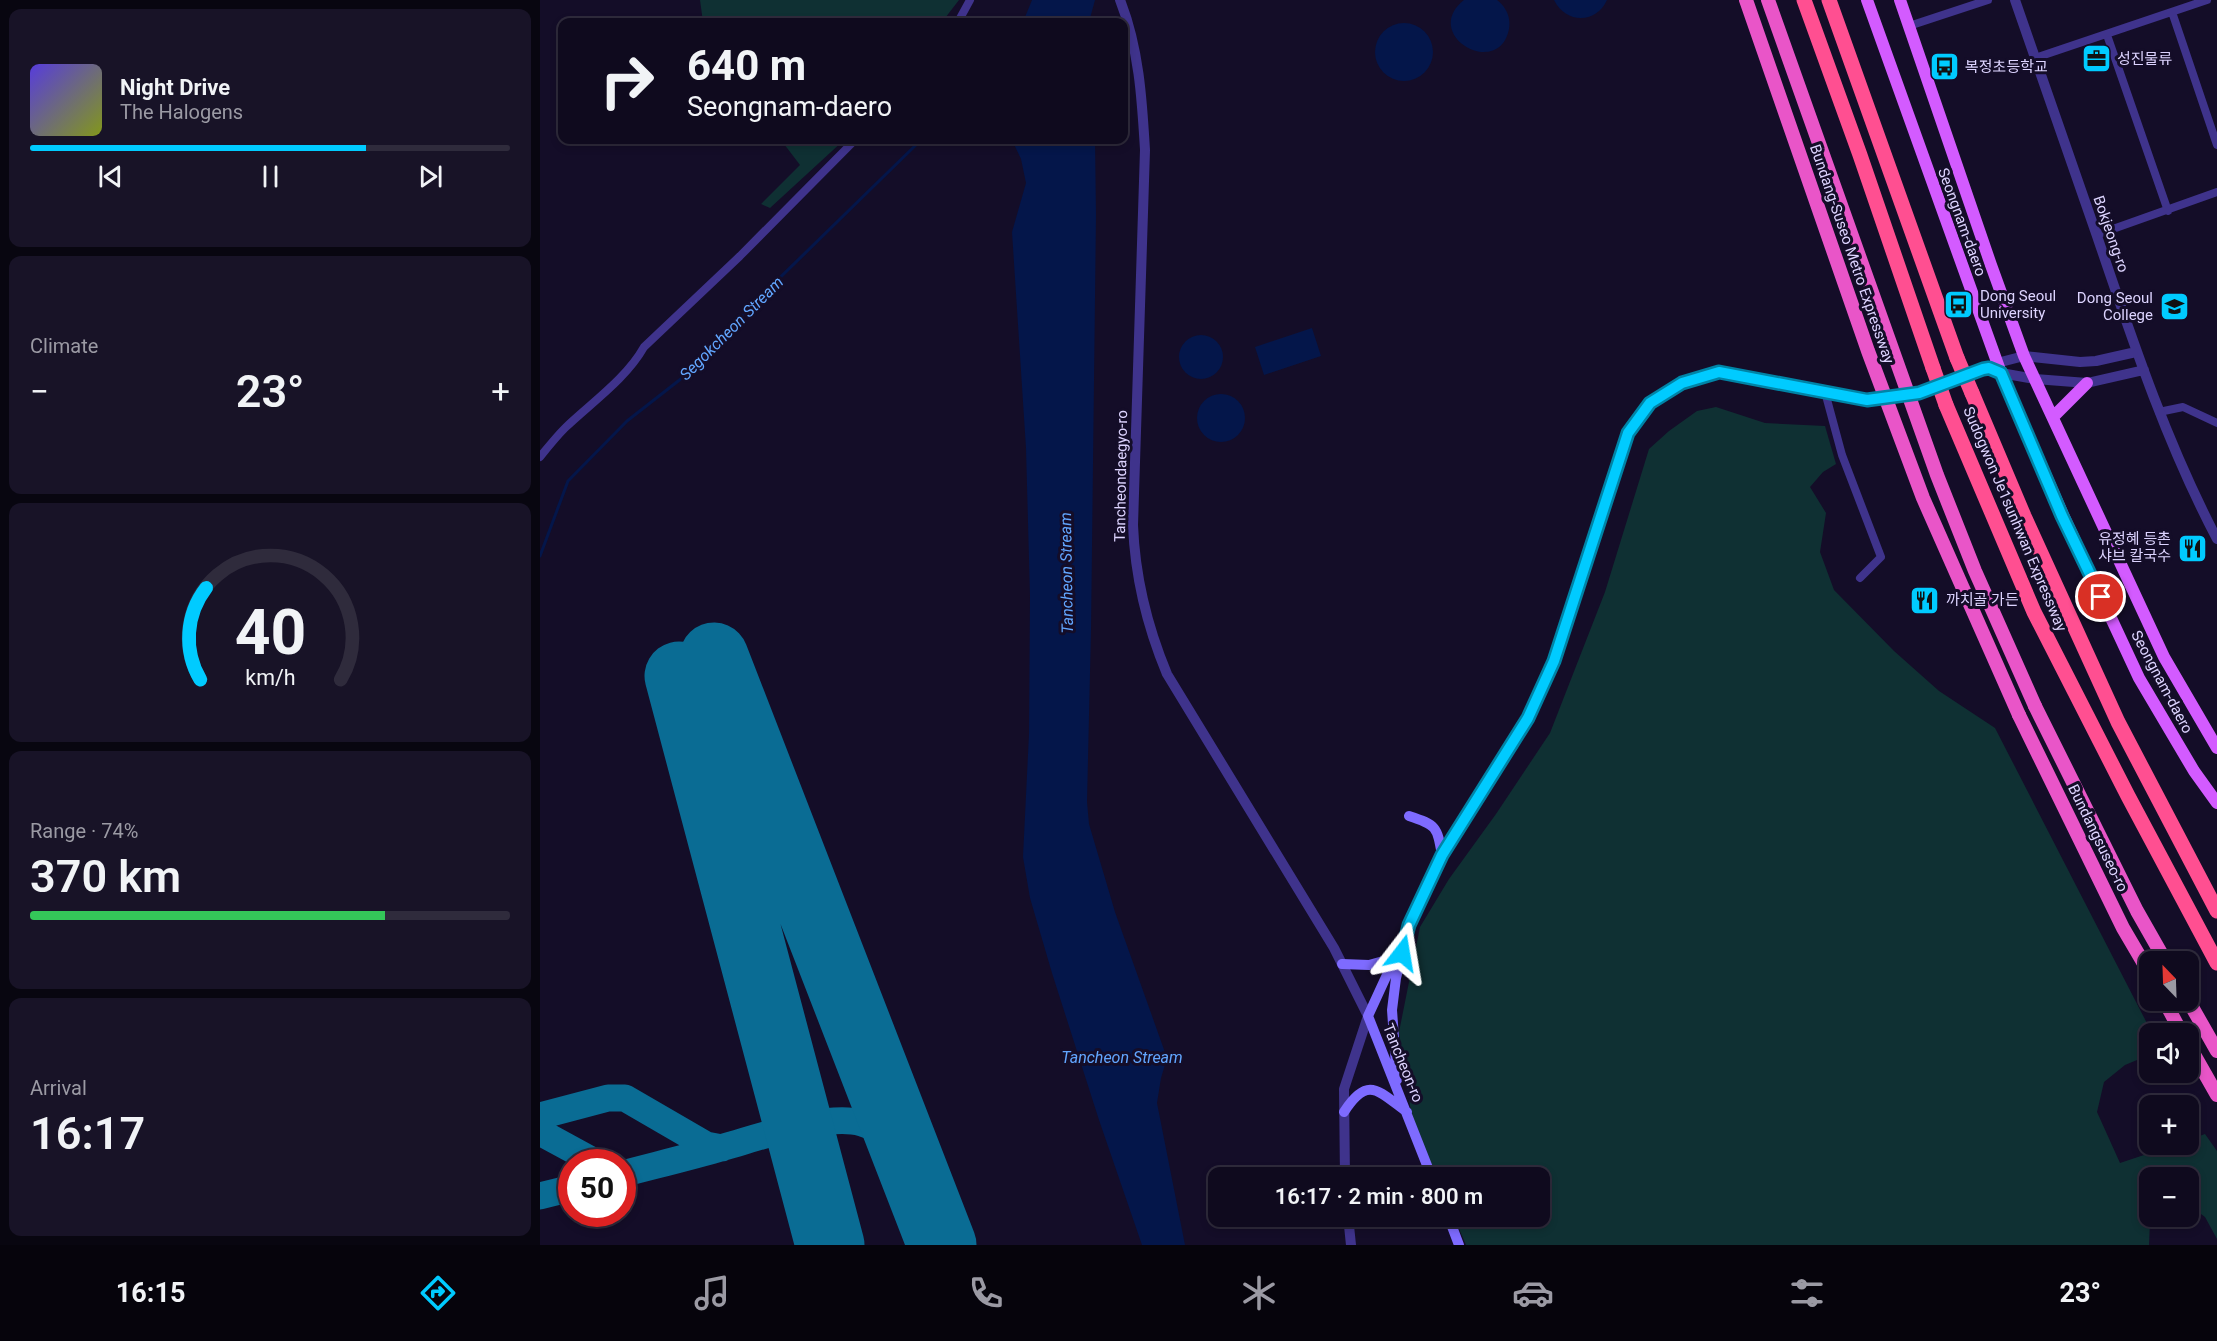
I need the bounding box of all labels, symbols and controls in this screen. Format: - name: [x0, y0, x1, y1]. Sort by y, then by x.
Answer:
- text: 640 m: [687, 41, 806, 90]
- icon: right: [588, 42, 666, 120]
- office icon: 성진물류: [2080, 43, 2112, 75]
- place label: 성진물류: [2117, 50, 2172, 68]
- bus stop icon: 복정초등학교: [1928, 51, 1960, 83]
- place label: 복정초등학교: [1965, 58, 2048, 76]
- text: Night Drive: [120, 75, 230, 100]
- text: Seongnam-daero: [687, 91, 892, 123]
- text: The Halogens: [120, 100, 243, 124]
- street label: Bundang-Suseo Metro Expressway: [1806, 142, 1898, 366]
- icon: previous: [94, 160, 127, 193]
- icon: pause: [254, 160, 287, 193]
- icon: next: [414, 160, 447, 193]
- street label: Seongnam-daero: [1934, 165, 1990, 279]
- street label: Bokjeong-ro: [2089, 193, 2133, 275]
- water label: Segokcheon Stream: [676, 273, 787, 384]
- place label: Dong Seoul University: [1980, 287, 2056, 322]
- bus stop icon: Dong Seoul University: [1943, 289, 1975, 321]
- place label: Dong Seoul College: [2077, 289, 2153, 324]
- school or university icon: Dong Seoul College: [2158, 291, 2190, 323]
- text: Climate: [30, 334, 98, 358]
- text: 23°: [236, 365, 304, 418]
- text: −: [30, 372, 49, 411]
- text: +: [491, 372, 510, 411]
- street label: Sudogwon Je1sunhwan Expressway: [1959, 404, 2071, 634]
- street label: Tancheondaegyo-ro: [1111, 410, 1131, 542]
- water label: Tancheon Stream: [1056, 512, 1077, 634]
- place label: 유정혜 등촌 샤브 칼국수: [2098, 530, 2171, 565]
- restaurant icon: 유정혜 등촌 샤브 칼국수: [2176, 532, 2208, 564]
- pin: [2075, 571, 2126, 622]
- icon: arrive: [2084, 580, 2117, 613]
- restaurant icon: 까치골 가든: [1909, 584, 1941, 616]
- place label: 까치골 가든: [1946, 591, 2019, 609]
- text: 40: [234, 596, 306, 669]
- street label: Seongnam-daero: [2127, 627, 2197, 737]
- text: km/h: [245, 665, 295, 690]
- street label: Bundangsuseo-ro: [2064, 781, 2132, 895]
- text: Range · 74%: [30, 819, 138, 843]
- text: 370 km: [30, 850, 181, 903]
- position arrow: [1370, 921, 1434, 985]
- north arrow: [2139, 951, 2199, 1011]
- map controls: [2139, 951, 2199, 1227]
- street label: Tancheon-ro: [1379, 1021, 1427, 1105]
- button: sound: [2139, 1023, 2199, 1083]
- water label: Tancheon Stream: [1061, 1048, 1183, 1067]
- text: Arrival: [30, 1076, 87, 1100]
- button: +: [2139, 1095, 2199, 1155]
- text: 16:17: [30, 1107, 145, 1160]
- speed limit sign: 50: [558, 1149, 636, 1227]
- button: −: [2139, 1167, 2199, 1227]
- text: 16:17 · 2 min · 800 m: [1275, 1184, 1483, 1209]
- icon: directions: [417, 1272, 459, 1314]
- icon: music: [691, 1272, 733, 1314]
- icon: phone: [965, 1272, 1007, 1314]
- icon: climate: [1238, 1272, 1280, 1314]
- icon: car: [1512, 1272, 1554, 1314]
- icon: filters: [1786, 1272, 1828, 1314]
- text: 16:15: [116, 1277, 185, 1309]
- text: 23°: [2060, 1277, 2101, 1309]

